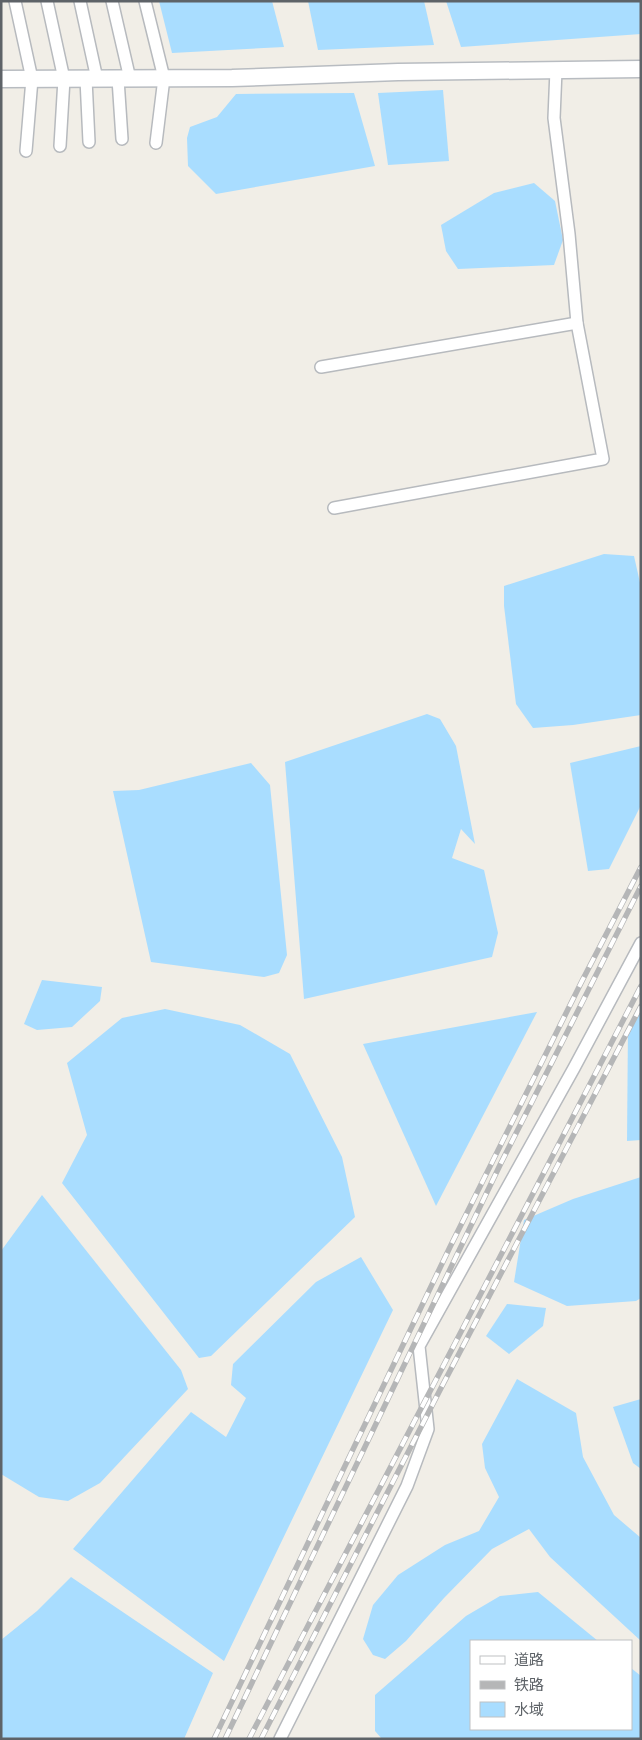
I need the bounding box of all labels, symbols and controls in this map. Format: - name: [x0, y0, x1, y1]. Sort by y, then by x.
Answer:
- legend: [470, 1640, 632, 1730]
- text: 道路: [514, 1650, 544, 1670]
- text: 铁路: [514, 1675, 544, 1695]
- text: 水域: [514, 1700, 544, 1720]

